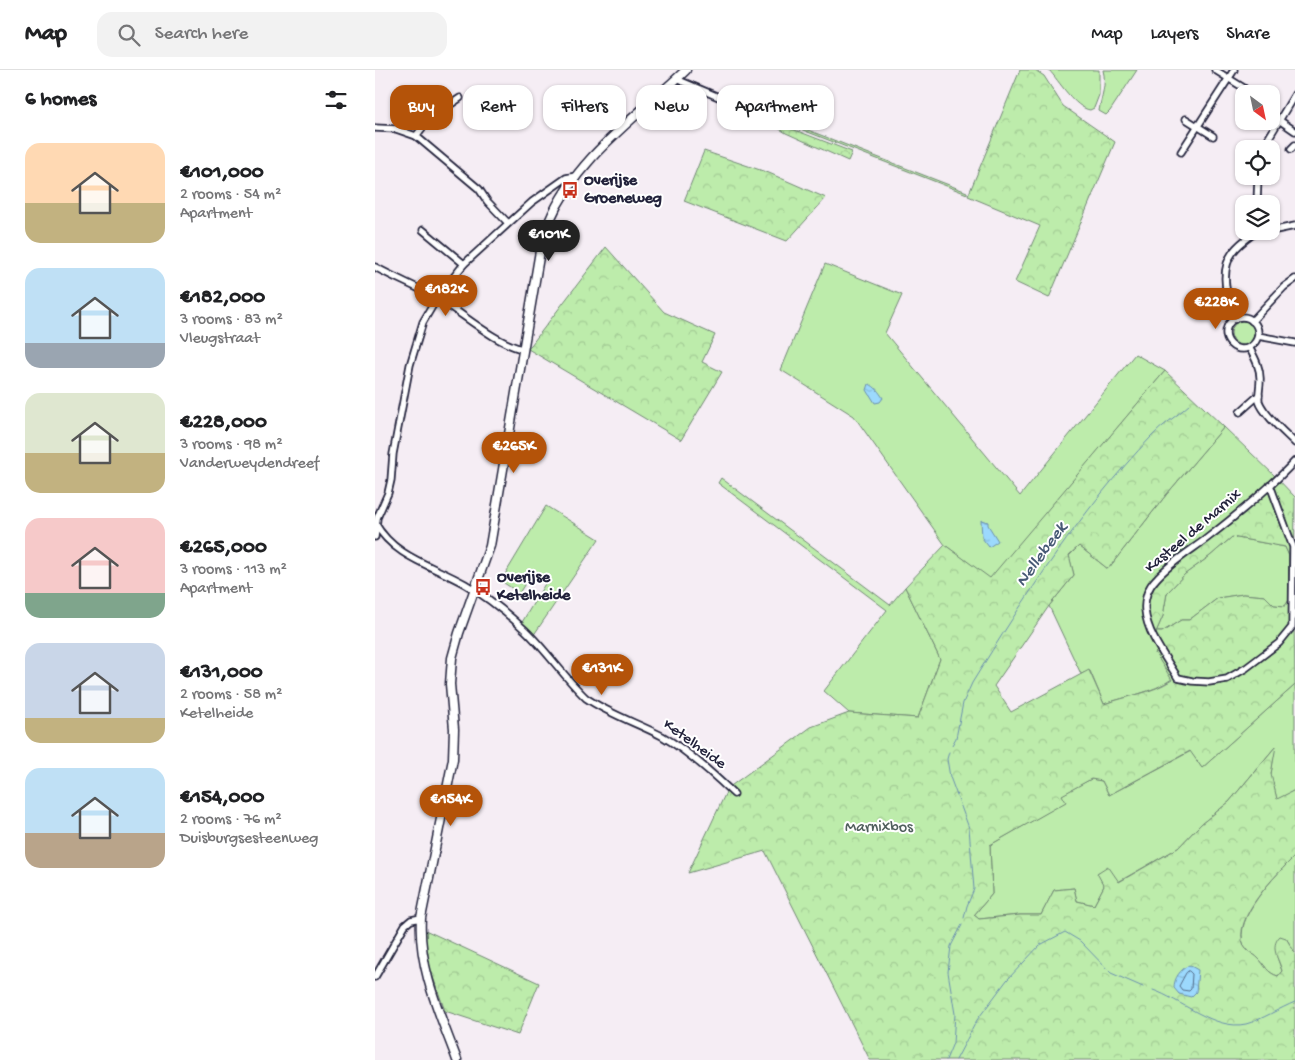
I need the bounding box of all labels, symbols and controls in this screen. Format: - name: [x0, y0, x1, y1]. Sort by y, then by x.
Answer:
- search box: [97, 12, 447, 57]
- text: Map: [25, 20, 67, 49]
- icon: search: [115, 21, 143, 49]
- text: Search here: [155, 23, 248, 46]
- text: Map: [1091, 24, 1123, 45]
- text: Layers: [1151, 24, 1198, 45]
- text: Share: [1226, 24, 1270, 45]
- chip: Buy: [390, 85, 453, 130]
- chip: Rent: [463, 85, 533, 130]
- chip: Filters: [543, 85, 626, 130]
- chip: New: [636, 85, 707, 130]
- chip: Apartment: [717, 85, 834, 130]
- north arrow: [1235, 85, 1280, 130]
- map controls: [1235, 85, 1280, 240]
- icon: filters: [322, 86, 350, 114]
- text: 6 homes: [25, 88, 96, 113]
- button: locate: [1235, 140, 1280, 185]
- text: €101,000: [180, 161, 264, 186]
- icon: home: [65, 163, 125, 223]
- place label: Overijse Groeneweg: [584, 172, 662, 209]
- bus stop icon: Overijse Groeneweg: [560, 180, 580, 200]
- text: 2 rooms · 54 m²: [180, 186, 281, 205]
- button: layers: [1235, 195, 1280, 240]
- text: Apartment: [180, 205, 252, 224]
- pin: €101K: [514, 220, 584, 262]
- text: €101K: [529, 226, 569, 245]
- pin: €182K: [411, 274, 481, 317]
- text: €182K: [425, 281, 467, 300]
- text: €182,000: [180, 286, 265, 311]
- icon: home: [65, 288, 125, 348]
- pin: €228K: [1181, 288, 1251, 330]
- text: €228K: [1195, 294, 1237, 313]
- text: 3 rooms · 83 m²: [180, 311, 283, 330]
- text: Vleugstraat: [180, 330, 260, 349]
- text: €228,000: [180, 411, 267, 436]
- icon: home: [65, 413, 125, 473]
- pin: €265K: [479, 432, 549, 474]
- text: 3 rooms · 98 m²: [180, 436, 282, 455]
- text: €265K: [493, 438, 535, 457]
- text: Vanderweydendreef: [180, 455, 319, 474]
- street label: Kasteel de Marnix: [1142, 486, 1247, 578]
- water label: Nellebeek: [1012, 517, 1074, 591]
- text: €265,000: [180, 536, 267, 561]
- icon: home: [65, 538, 125, 598]
- text: 3 rooms · 113 m²: [180, 561, 287, 580]
- place label: Overijse Ketelheide: [496, 569, 571, 606]
- bus stop icon: Overijse Ketelheide: [473, 577, 493, 597]
- text: Apartment: [180, 580, 252, 599]
- pin: €131K: [567, 654, 637, 696]
- text: €131K: [582, 660, 622, 679]
- text: €131,000: [180, 661, 263, 686]
- icon: home: [65, 663, 125, 723]
- text: 2 rooms · 58 m²: [180, 686, 282, 705]
- text: Ketelheide: [180, 705, 253, 724]
- street label: Ketelheide: [659, 716, 730, 775]
- pin: €154K: [416, 784, 486, 827]
- text: €154,000: [180, 786, 264, 811]
- icon: home: [65, 788, 125, 848]
- text: €154K: [431, 791, 471, 810]
- text: 2 rooms · 76 m²: [180, 811, 282, 830]
- park label: Marnixbos: [845, 819, 914, 838]
- text: Duisburgsesteenweg: [180, 830, 318, 849]

